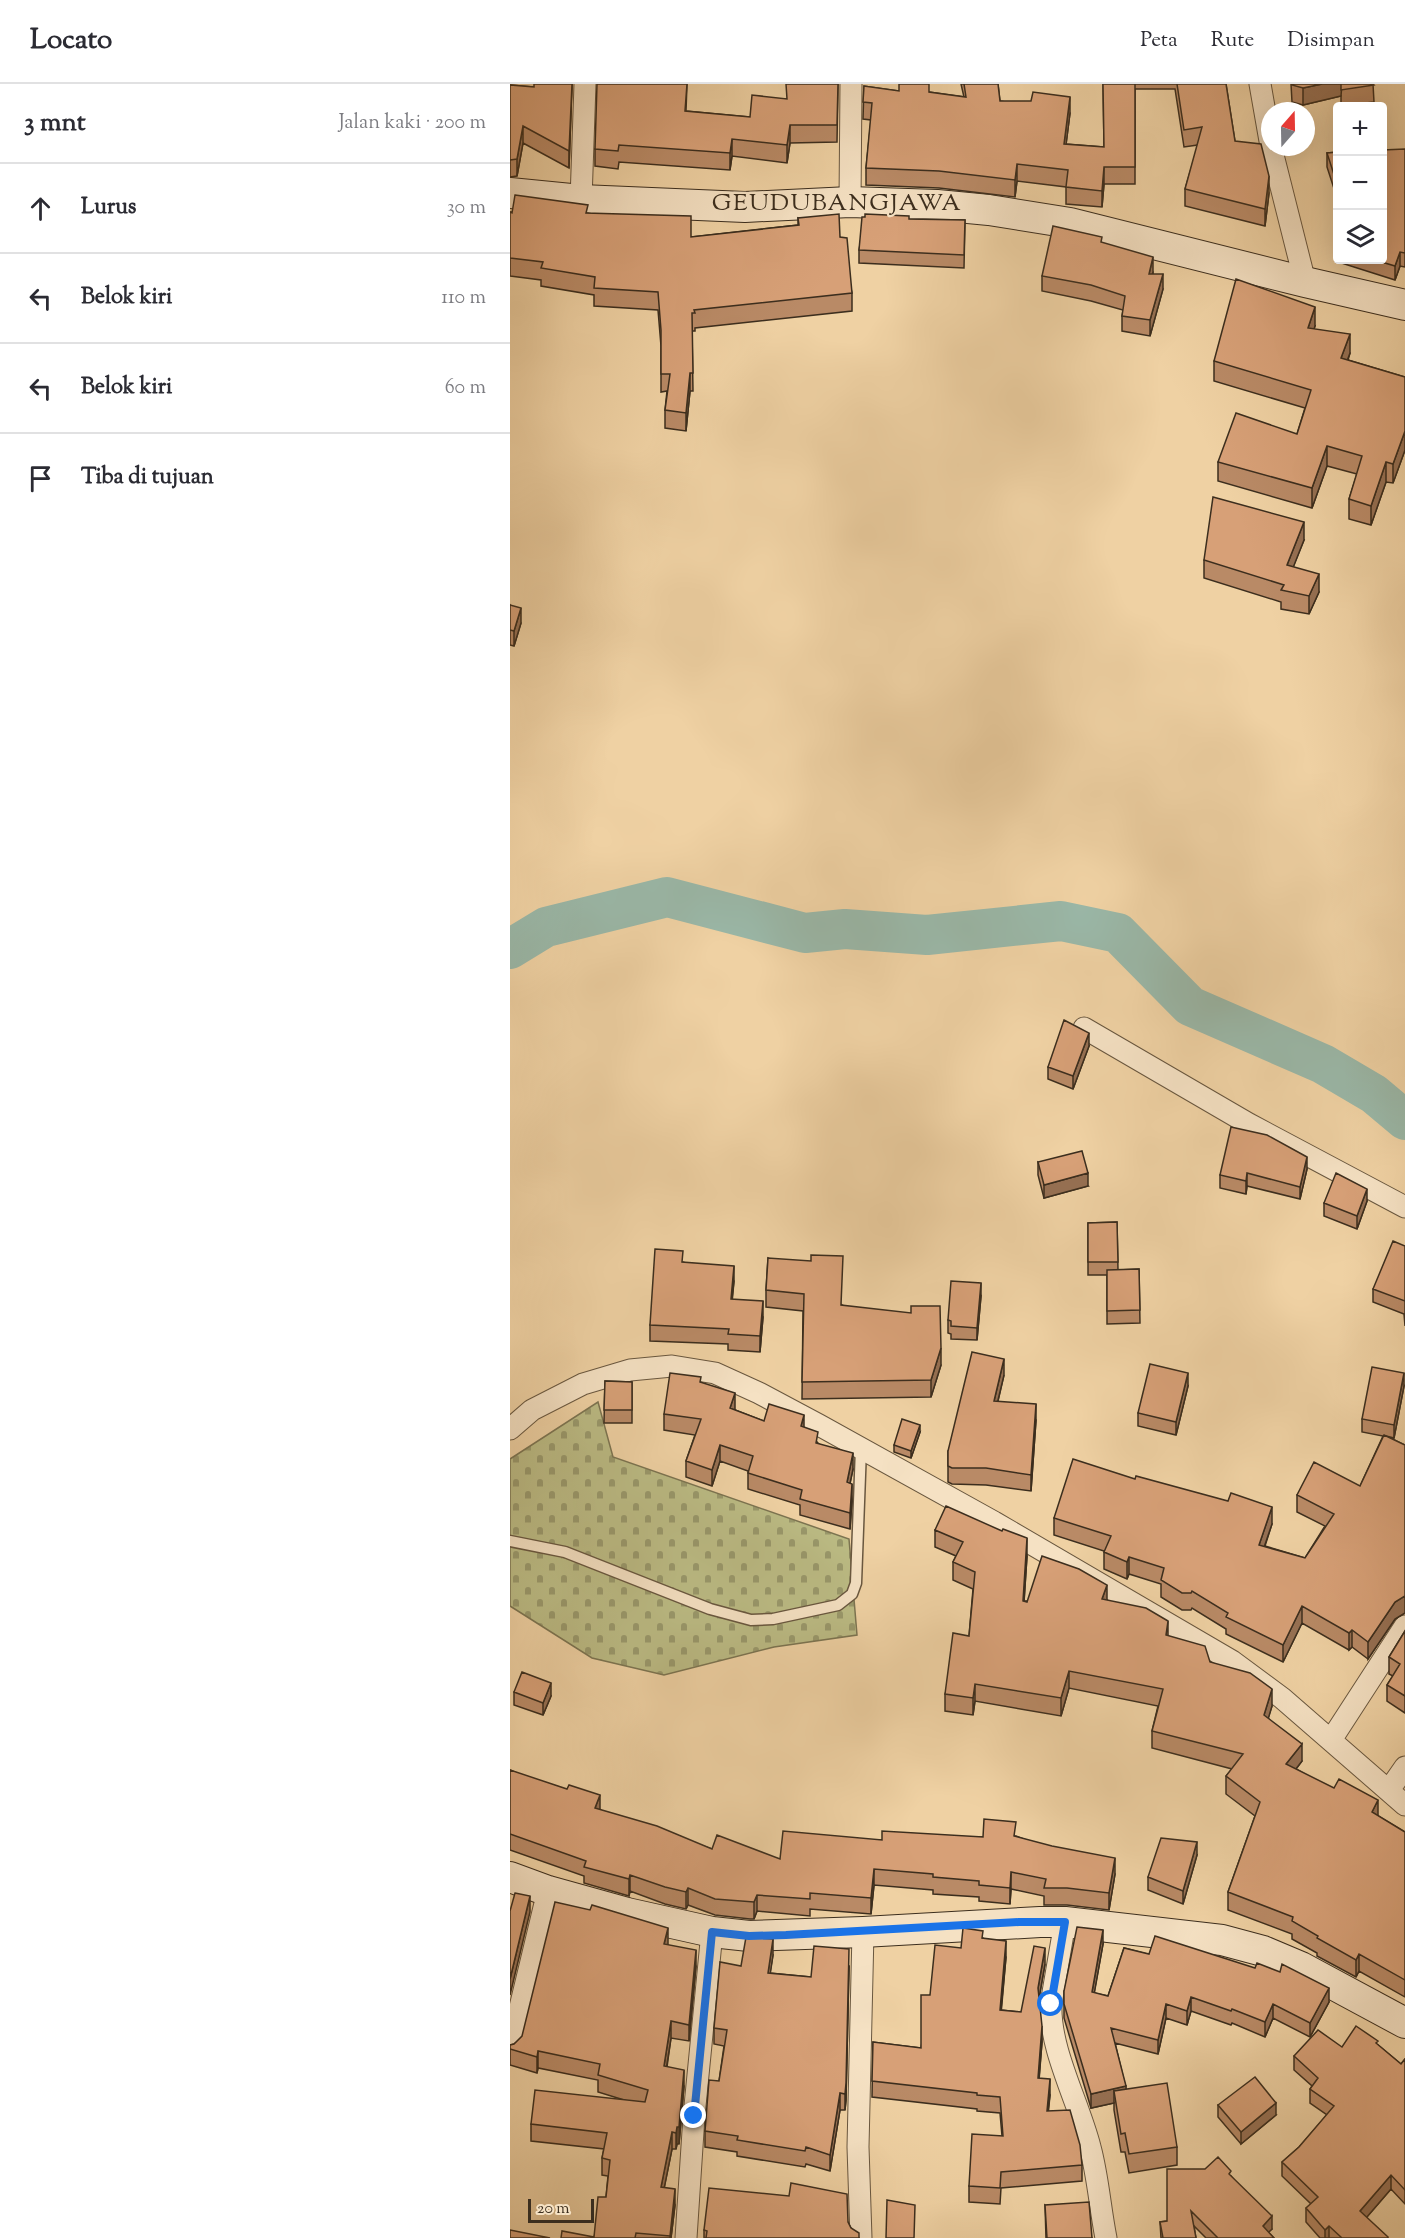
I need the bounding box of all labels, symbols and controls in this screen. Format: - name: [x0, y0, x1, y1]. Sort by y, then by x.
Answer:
- text: Locato: [30, 21, 112, 61]
- text: Peta: [1140, 26, 1178, 56]
- text: Rute: [1211, 26, 1254, 56]
- text: Disimpan: [1287, 26, 1375, 56]
- north arrow: [1261, 102, 1315, 156]
- map controls: [1333, 102, 1387, 264]
- button: +: [1333, 102, 1387, 156]
- text: 3 mnt: [24, 105, 86, 142]
- text: Jalan kaki · 200 m: [339, 109, 486, 138]
- button: −: [1333, 156, 1387, 210]
- district label: GEUDUBANGJAWA: [712, 187, 962, 221]
- icon: ahead: [24, 192, 57, 225]
- text: Lurus: [81, 192, 137, 224]
- text: 30 m: [447, 194, 486, 223]
- button: layers: [1333, 210, 1387, 264]
- icon: left: [24, 282, 57, 315]
- text: Belok kiri: [81, 282, 172, 314]
- text: 110 m: [441, 284, 486, 313]
- icon: left: [24, 372, 57, 405]
- text: Belok kiri: [81, 372, 172, 404]
- text: 60 m: [445, 374, 486, 403]
- icon: arrive: [24, 462, 57, 495]
- text: Tiba di tujuan: [81, 462, 214, 494]
- route start: [1037, 1990, 1063, 2016]
- route end: [680, 2102, 706, 2128]
- scale bar: [528, 2196, 594, 2224]
- text: 20 m: [537, 2198, 570, 2221]

